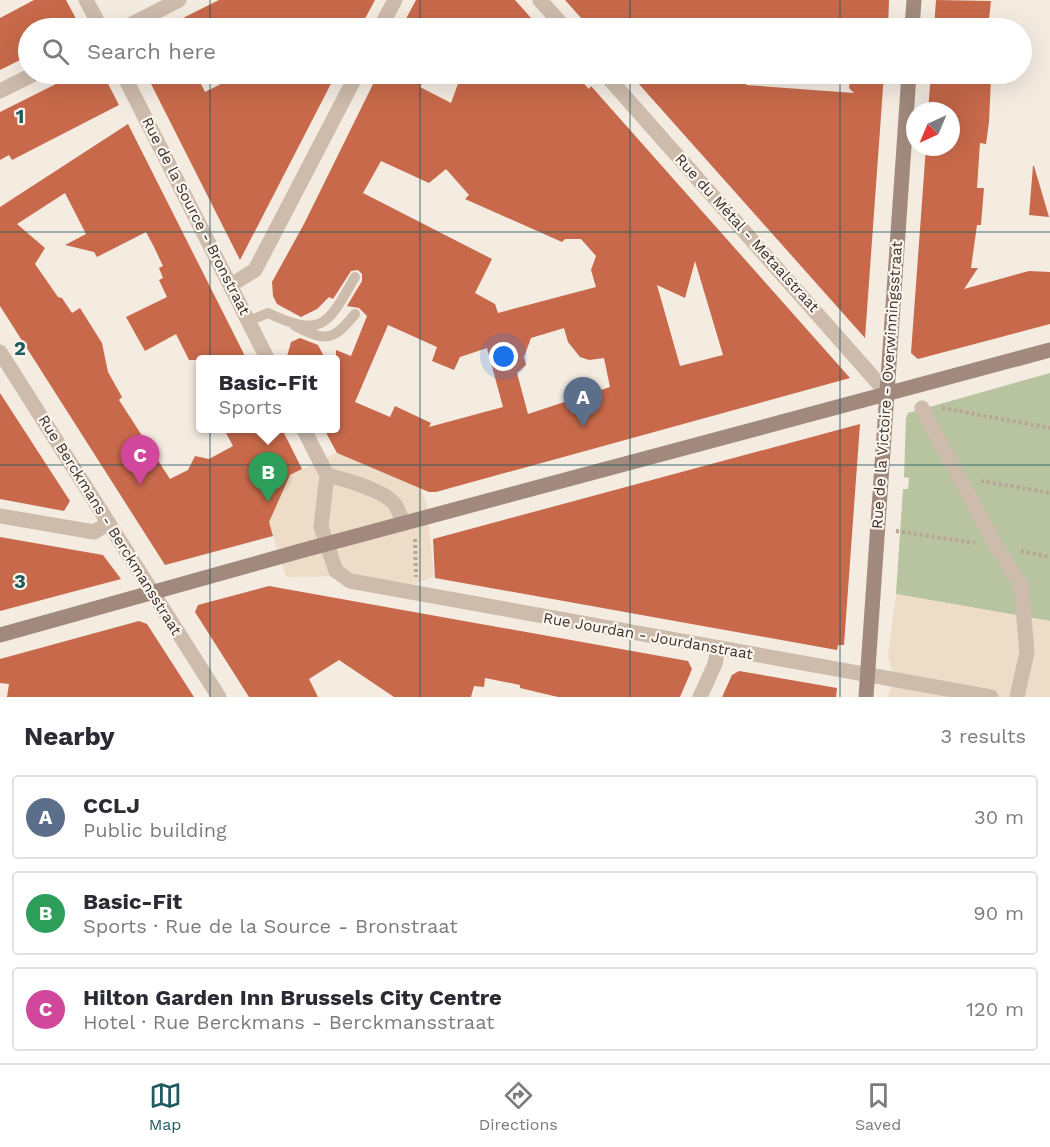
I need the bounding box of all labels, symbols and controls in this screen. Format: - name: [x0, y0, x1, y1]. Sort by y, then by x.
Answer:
- search box: [18, 18, 1032, 84]
- icon: search: [39, 35, 72, 68]
- text: Search here: [87, 39, 216, 64]
- north arrow: [906, 102, 960, 156]
- text: 1: [16, 104, 24, 128]
- street label: Rue de la Source - Bronstraat: [138, 114, 254, 319]
- street label: Rue du Métal - Metaalstraat: [671, 150, 823, 316]
- street label: Rue de la Victoire - Overwinningsstraat: [868, 240, 906, 529]
- text: 2: [14, 336, 26, 360]
- your location: [489, 342, 518, 371]
- popup: [196, 355, 340, 433]
- text: Basic-Fit: [218, 370, 318, 395]
- pin: A: [564, 378, 602, 427]
- text: Sports: [218, 395, 282, 419]
- street label: Rue Berckmans - Berckmansstraat: [34, 412, 186, 639]
- pin: C: [120, 436, 160, 485]
- pin: B: [248, 452, 288, 502]
- text: 3: [14, 569, 26, 593]
- street label: Rue Jourdan - Jourdanstraat: [542, 609, 755, 663]
- text: Nearby: [24, 721, 115, 751]
- text: 3 results: [941, 724, 1026, 748]
- text: CCLJ: [83, 793, 140, 818]
- text: A: [39, 805, 52, 829]
- text: 30 m: [974, 805, 1024, 829]
- text: Public building: [83, 818, 227, 842]
- text: Basic-Fit: [83, 889, 182, 914]
- text: B: [39, 901, 52, 925]
- text: 90 m: [973, 901, 1024, 925]
- text: Sports · Rue de la Source - Bronstraat: [83, 914, 458, 938]
- text: Hilton Garden Inn Brussels City Centre: [83, 985, 502, 1010]
- text: C: [39, 997, 52, 1021]
- text: 120 m: [966, 997, 1024, 1021]
- text: Hotel · Rue Berckmans - Berckmansstraat: [83, 1010, 494, 1034]
- tab: Map: [149, 1079, 182, 1134]
- tab: Directions: [479, 1079, 558, 1134]
- tab: Saved: [855, 1079, 901, 1134]

